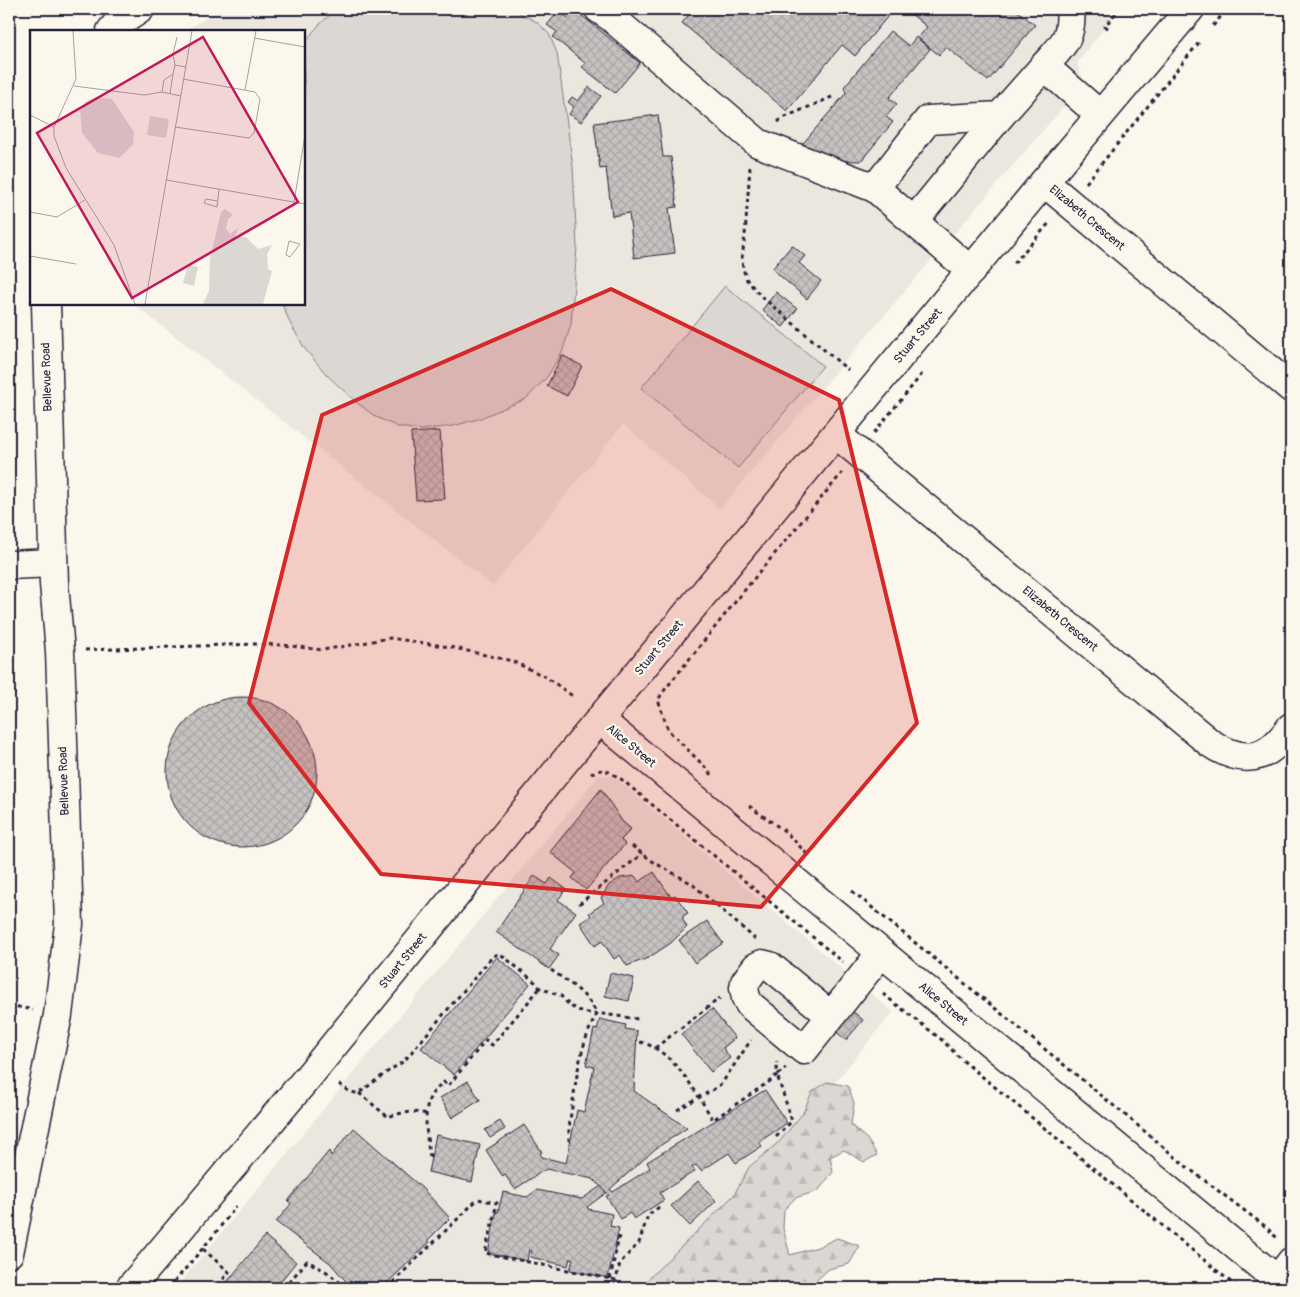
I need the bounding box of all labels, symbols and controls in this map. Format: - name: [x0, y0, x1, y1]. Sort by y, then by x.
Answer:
- inset map: [30, 30, 305, 305]
- street label: Elizabeth Crescent: [1046, 182, 1128, 254]
- street label: Stuart Street: [890, 305, 946, 367]
- street label: Bellevue Road: [38, 342, 56, 412]
- street label: Elizabeth Crescent: [1019, 583, 1101, 655]
- street label: Stuart Street: [631, 617, 687, 679]
- street label: Alice Street: [603, 721, 659, 771]
- street label: Bellevue Road: [55, 746, 73, 816]
- street label: Stuart Street: [376, 930, 430, 992]
- street label: Alice Street: [915, 979, 971, 1029]

